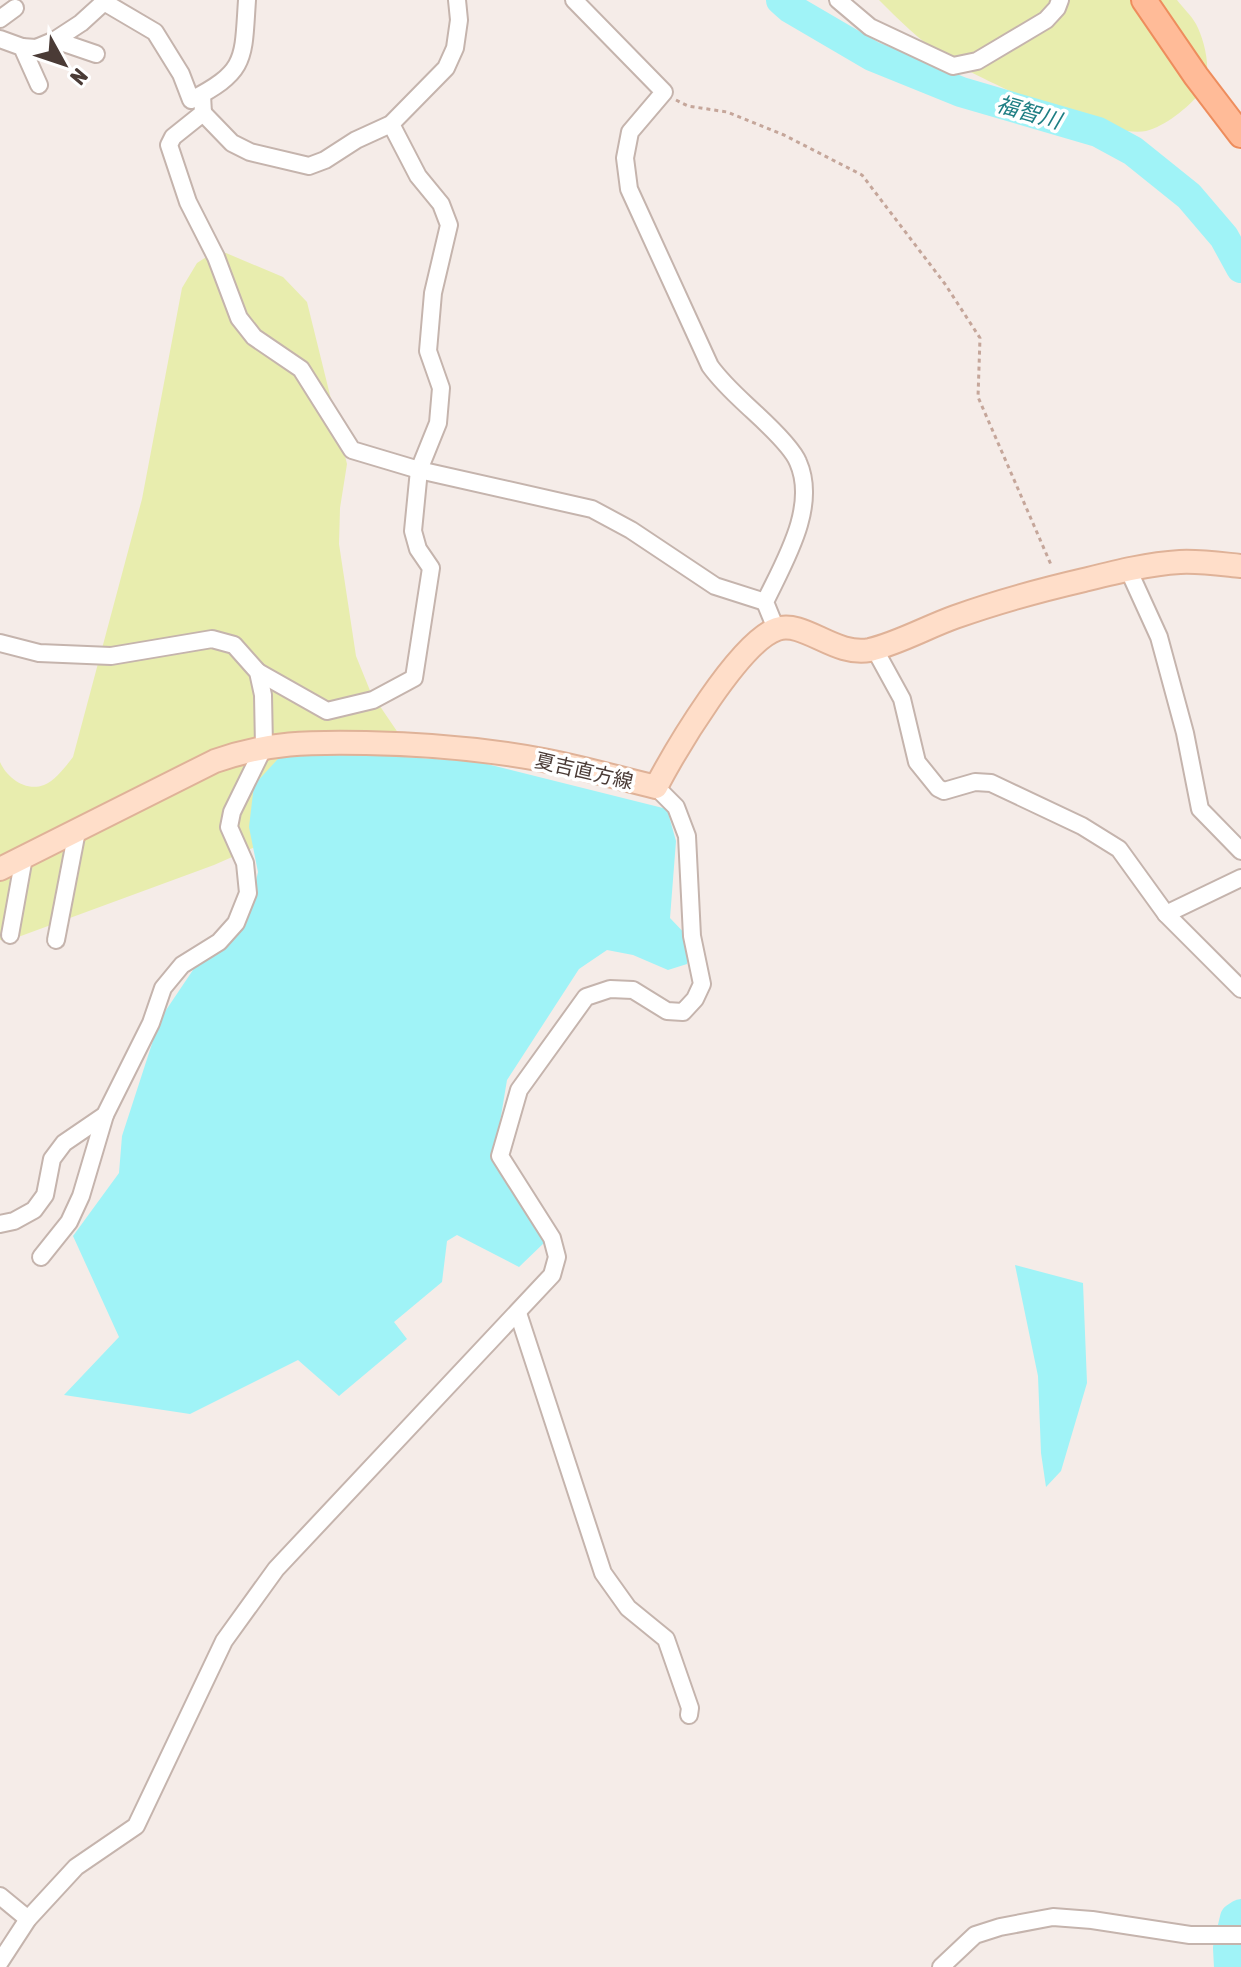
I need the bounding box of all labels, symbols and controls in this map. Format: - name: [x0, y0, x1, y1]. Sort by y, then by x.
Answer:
- north arrow: [24, 24, 104, 104]
- text: N: [65, 64, 93, 90]
- water label: 福智川: [994, 90, 1066, 134]
- street label: 夏吉直方線: [533, 748, 635, 793]

